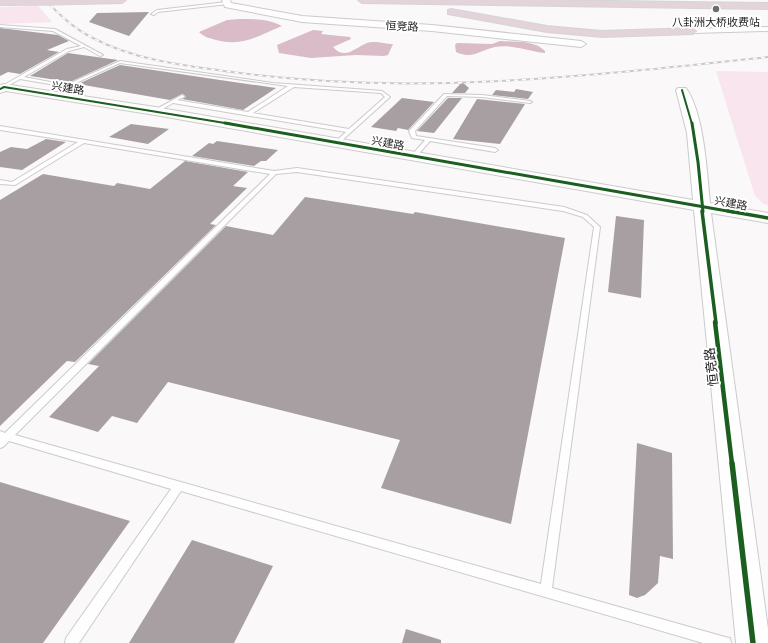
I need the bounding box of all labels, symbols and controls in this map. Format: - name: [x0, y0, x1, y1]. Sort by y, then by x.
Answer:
- marker: 八卦洲大桥收费站: [711, 4, 721, 14]
- place label: 八卦洲大桥收费站: [672, 16, 760, 29]
- street label: 恒竞路: [385, 19, 419, 34]
- street label: 兴建路: [51, 79, 85, 97]
- street label: 兴建路: [371, 134, 405, 153]
- street label: 兴建路: [714, 194, 748, 213]
- street label: 恒竞路: [702, 347, 721, 387]

